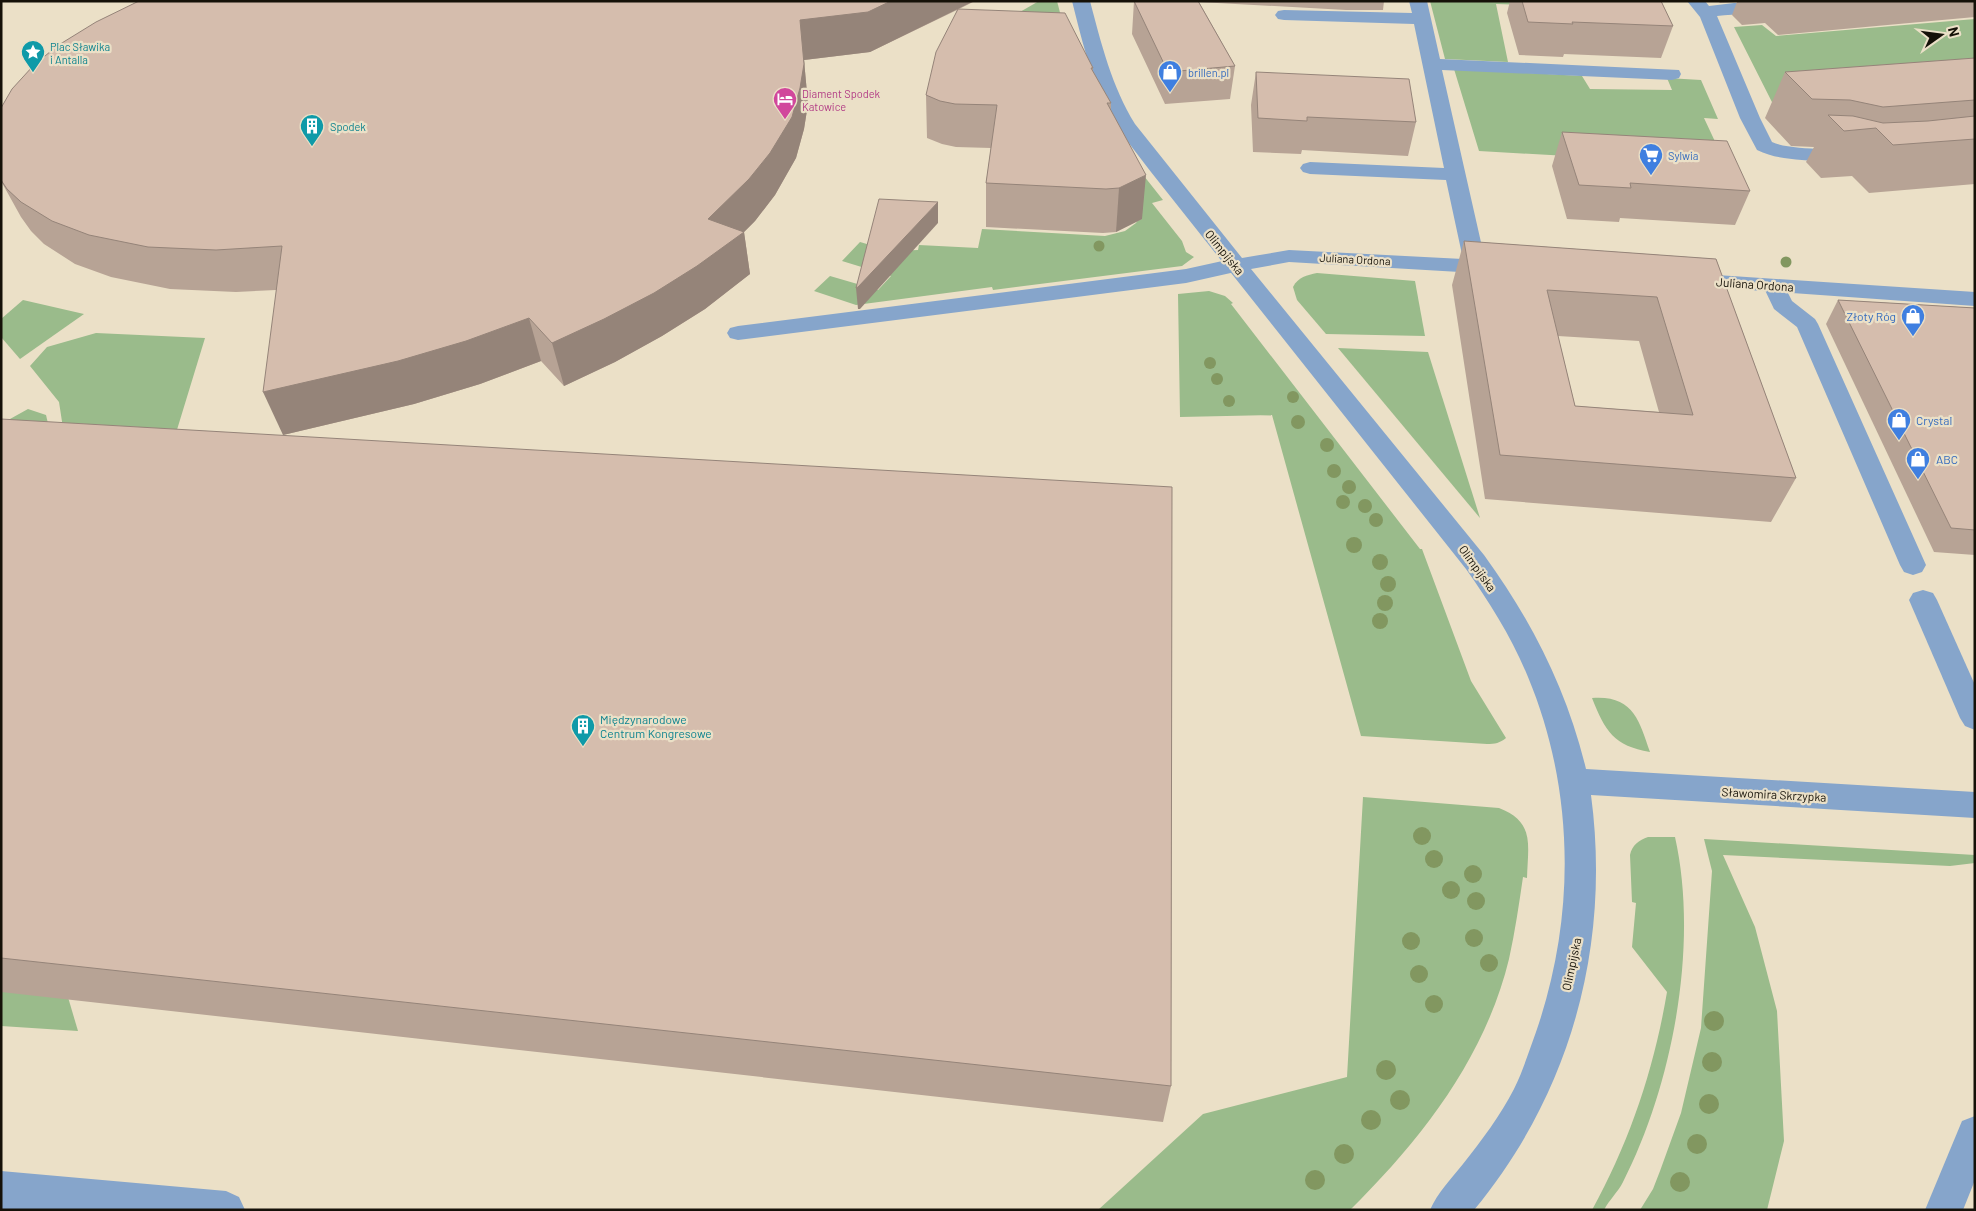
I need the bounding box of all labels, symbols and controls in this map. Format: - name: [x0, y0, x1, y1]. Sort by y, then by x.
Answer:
- north arrow: [1916, 10, 1966, 60]
- text: N: [1945, 25, 1963, 38]
- place icon: Plac Sławika i Antalla: [20, 39, 46, 73]
- place label: Plac Sławika i Antalla: [50, 40, 110, 66]
- shop icon: brillen.pl: [1157, 59, 1183, 93]
- place label: brillen.pl: [1188, 66, 1229, 79]
- hotel icon: Diament Spodek Katowice: [772, 86, 798, 120]
- place label: Diament Spodek Katowice: [802, 87, 881, 113]
- building icon: Spodek: [299, 113, 325, 147]
- place label: Spodek: [330, 120, 366, 133]
- supermarket icon: Sylwia: [1638, 142, 1664, 176]
- place label: Sylwia: [1668, 149, 1698, 162]
- street label: Olimpijska: [1203, 227, 1247, 277]
- street label: Juliana Ordona: [1319, 251, 1391, 267]
- street label: Juliana Ordona: [1716, 274, 1794, 294]
- shop icon: Złoty Róg: [1900, 303, 1926, 337]
- place label: Złoty Róg: [1846, 309, 1896, 323]
- shop icon: Crystal: [1886, 407, 1912, 441]
- place label: Crystal: [1916, 413, 1952, 427]
- shop icon: ABC: [1905, 446, 1931, 480]
- place label: ABC: [1936, 452, 1958, 466]
- street label: Olimpijska: [1457, 542, 1499, 594]
- place label: Międzynarodowe Centrum Kongresowe: [600, 712, 712, 740]
- building icon: Międzynarodowe Centrum Kongresowe: [570, 713, 596, 747]
- street label: Sławomira Skrzypka: [1721, 784, 1827, 804]
- street label: Olimpijska: [1559, 936, 1583, 992]

